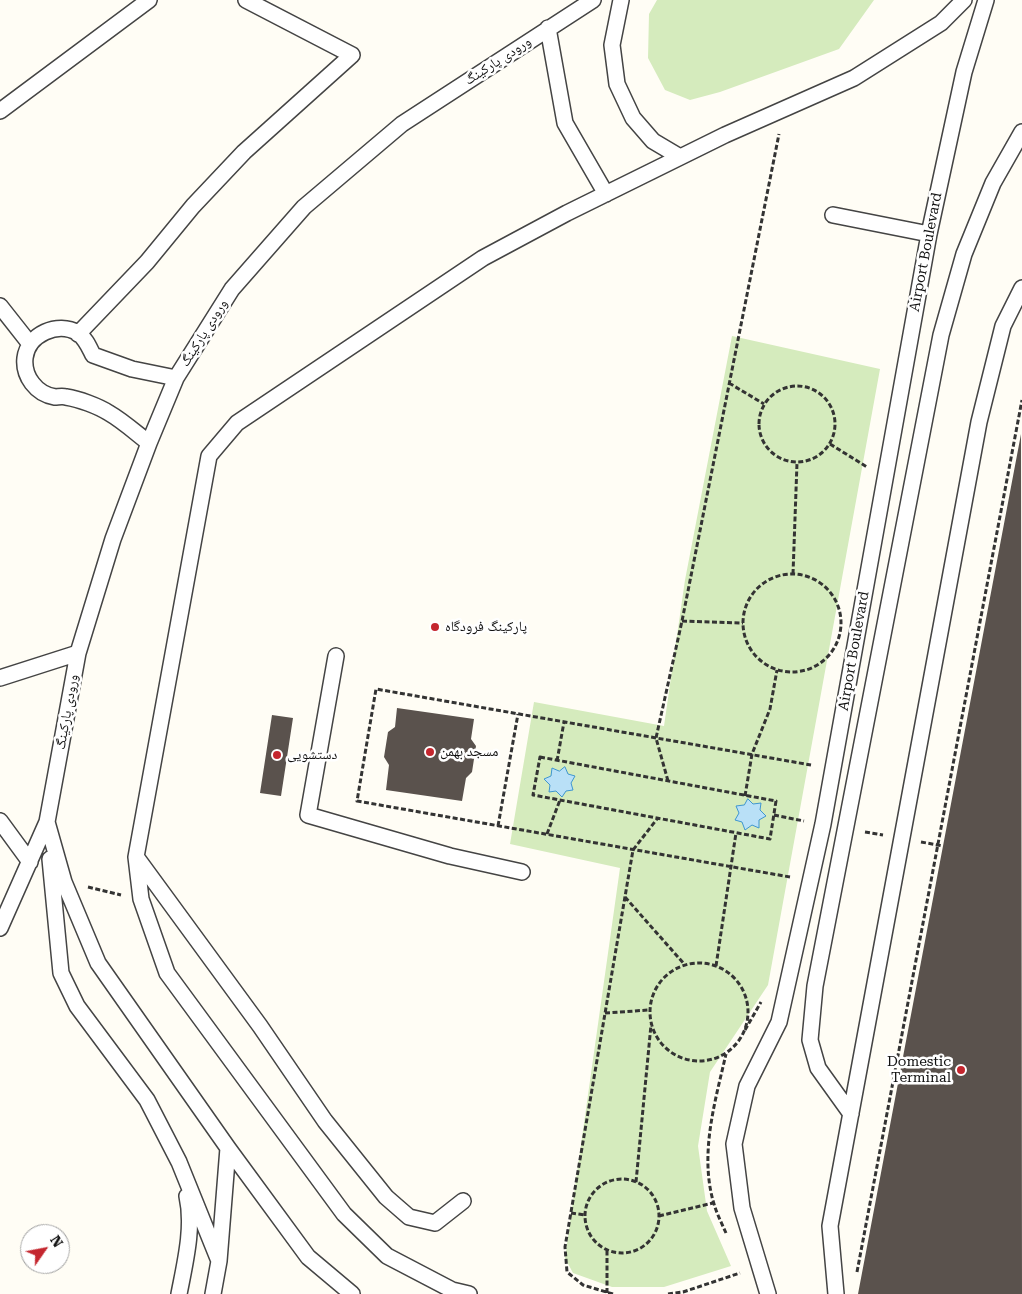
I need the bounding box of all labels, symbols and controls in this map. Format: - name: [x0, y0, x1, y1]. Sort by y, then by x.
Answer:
- street label: ورودی پارکینگ: [462, 33, 534, 89]
- street label: Airport Boulevard: [906, 191, 946, 313]
- street label: ورودی پارکینگ: [177, 296, 231, 370]
- street label: Airport Boulevard: [835, 590, 873, 712]
- place label: پارکینگ فرودگاه: [445, 619, 527, 635]
- marker: پارکینگ فرودگاه: [429, 621, 441, 633]
- street label: ورودی پارکینگ: [52, 673, 82, 751]
- place label: مسجد بهمن: [440, 744, 498, 760]
- marker: مسجد بهمن: [424, 746, 436, 758]
- place label: دستشویی: [287, 747, 337, 763]
- marker: دستشویی: [271, 749, 283, 761]
- place label: Domestic Terminal: [887, 1054, 951, 1086]
- marker: Domestic Terminal: [955, 1064, 967, 1076]
- north arrow: [20, 1224, 70, 1274]
- text: N: [47, 1232, 66, 1250]

